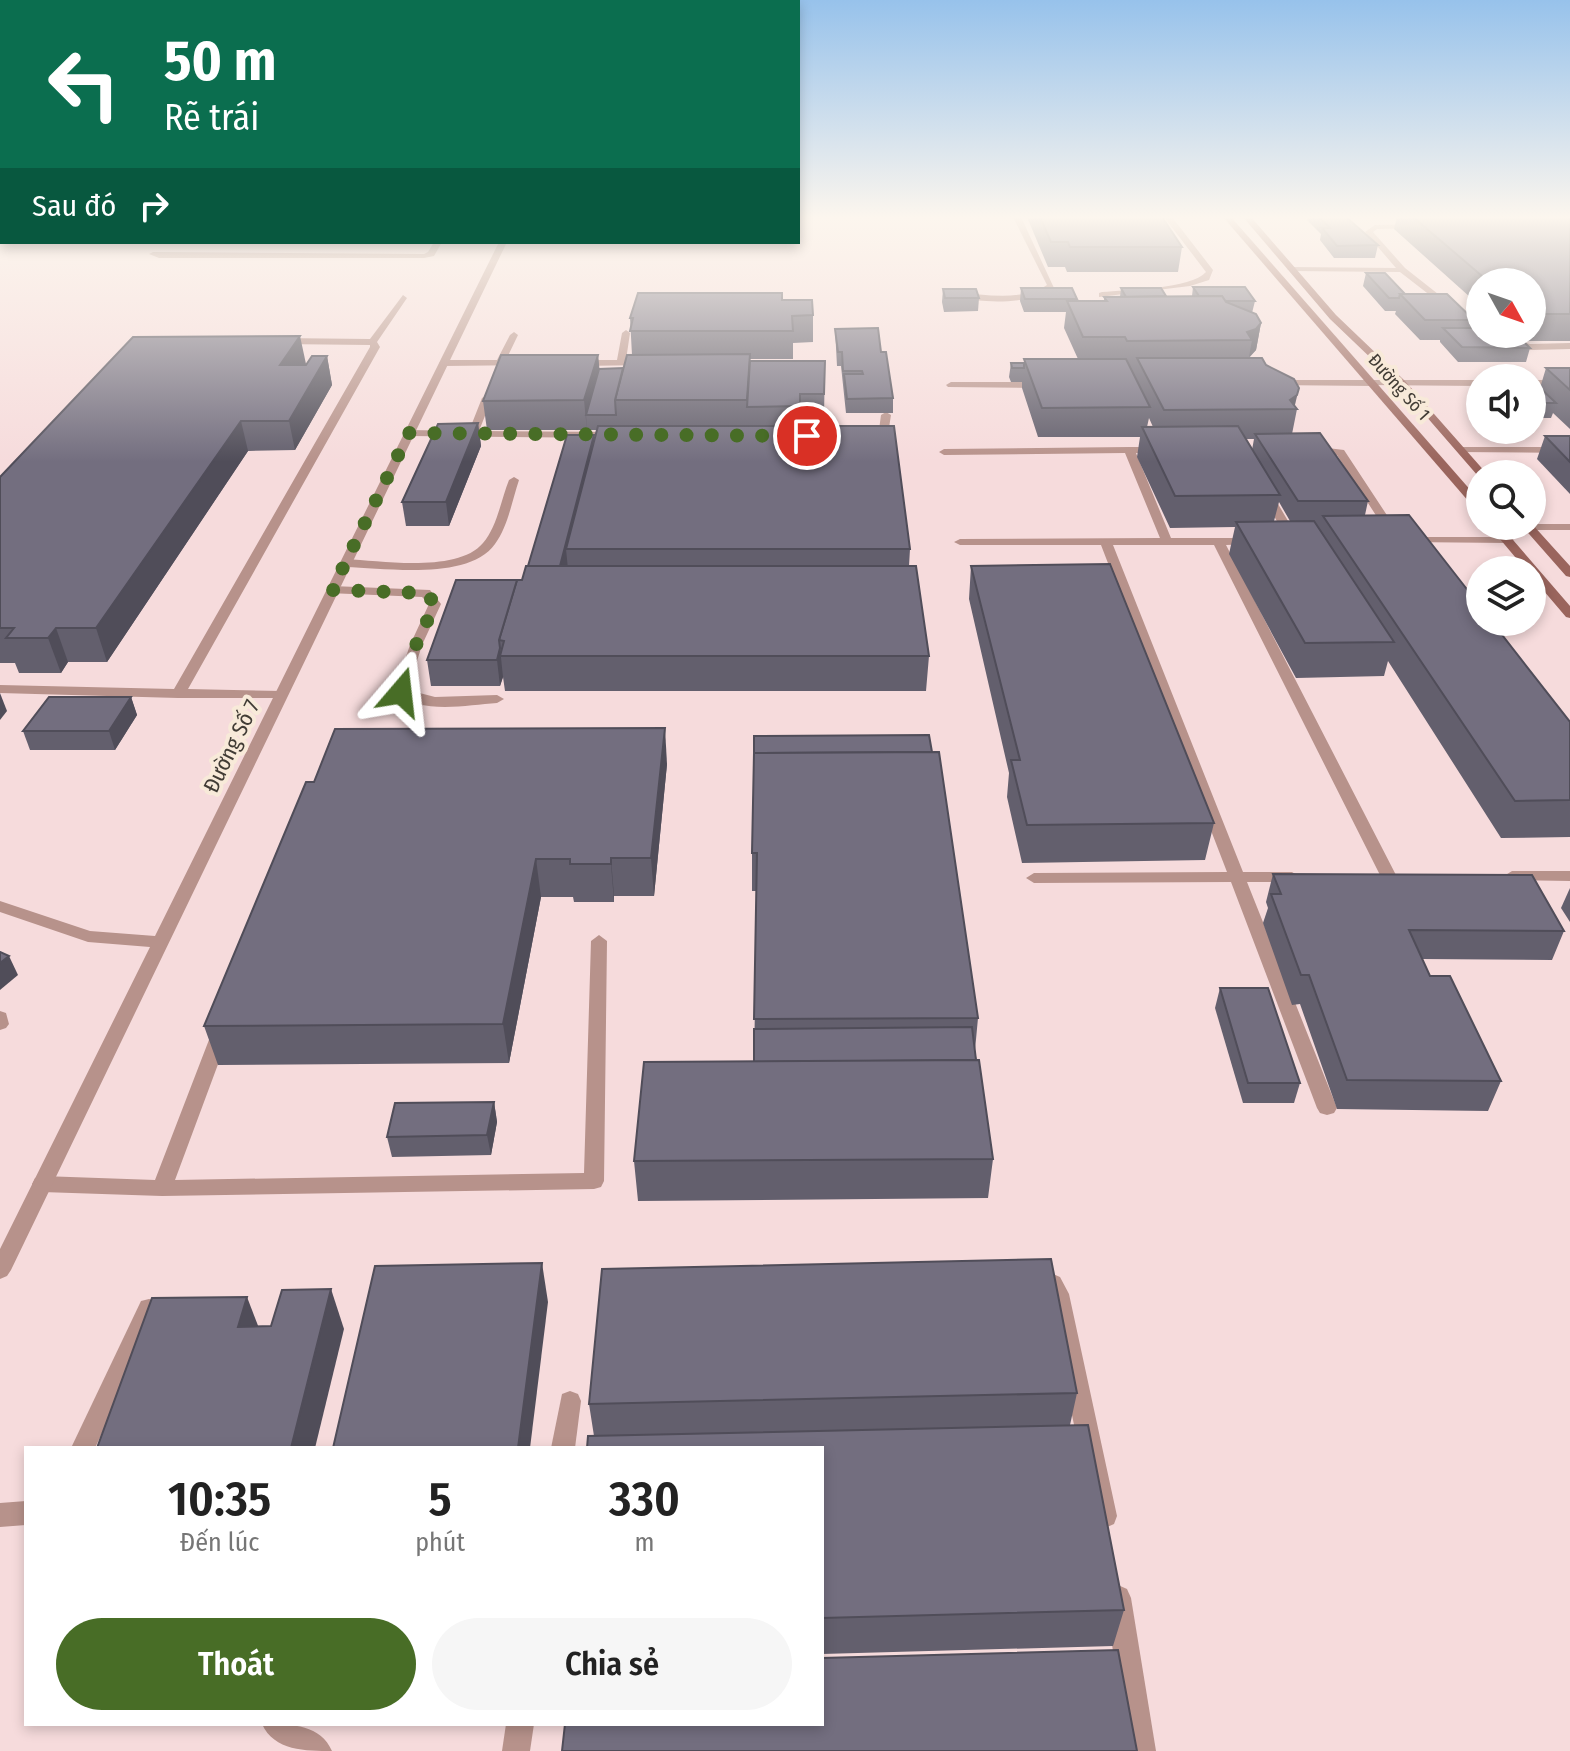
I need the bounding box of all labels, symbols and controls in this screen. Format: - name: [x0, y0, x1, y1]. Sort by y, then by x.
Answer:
- text: 50 m: [164, 28, 276, 95]
- icon: left: [32, 32, 136, 136]
- text: Rẽ trái: [164, 96, 259, 140]
- icon: right: [132, 184, 176, 228]
- text: Sau đó: [32, 188, 116, 224]
- north arrow: [1466, 268, 1546, 348]
- map controls: [1466, 268, 1546, 636]
- street label: Đường Số 1: [1363, 349, 1435, 425]
- button: sound: [1466, 364, 1546, 444]
- pin: [773, 402, 841, 470]
- icon: arrive: [785, 414, 829, 458]
- button: search: [1466, 460, 1546, 540]
- button: layers: [1466, 556, 1546, 636]
- position arrow: [359, 650, 443, 734]
- street label: Đường Số 7: [197, 695, 266, 797]
- text: 10:35: [168, 1470, 271, 1528]
- text: 5: [429, 1470, 452, 1528]
- text: 330: [609, 1470, 680, 1528]
- text: Đến lúc: [180, 1527, 259, 1558]
- text: phút: [415, 1527, 465, 1558]
- text: m: [634, 1527, 654, 1558]
- button: Thoát: [56, 1618, 416, 1710]
- button: Chia sẻ: [432, 1618, 792, 1710]

